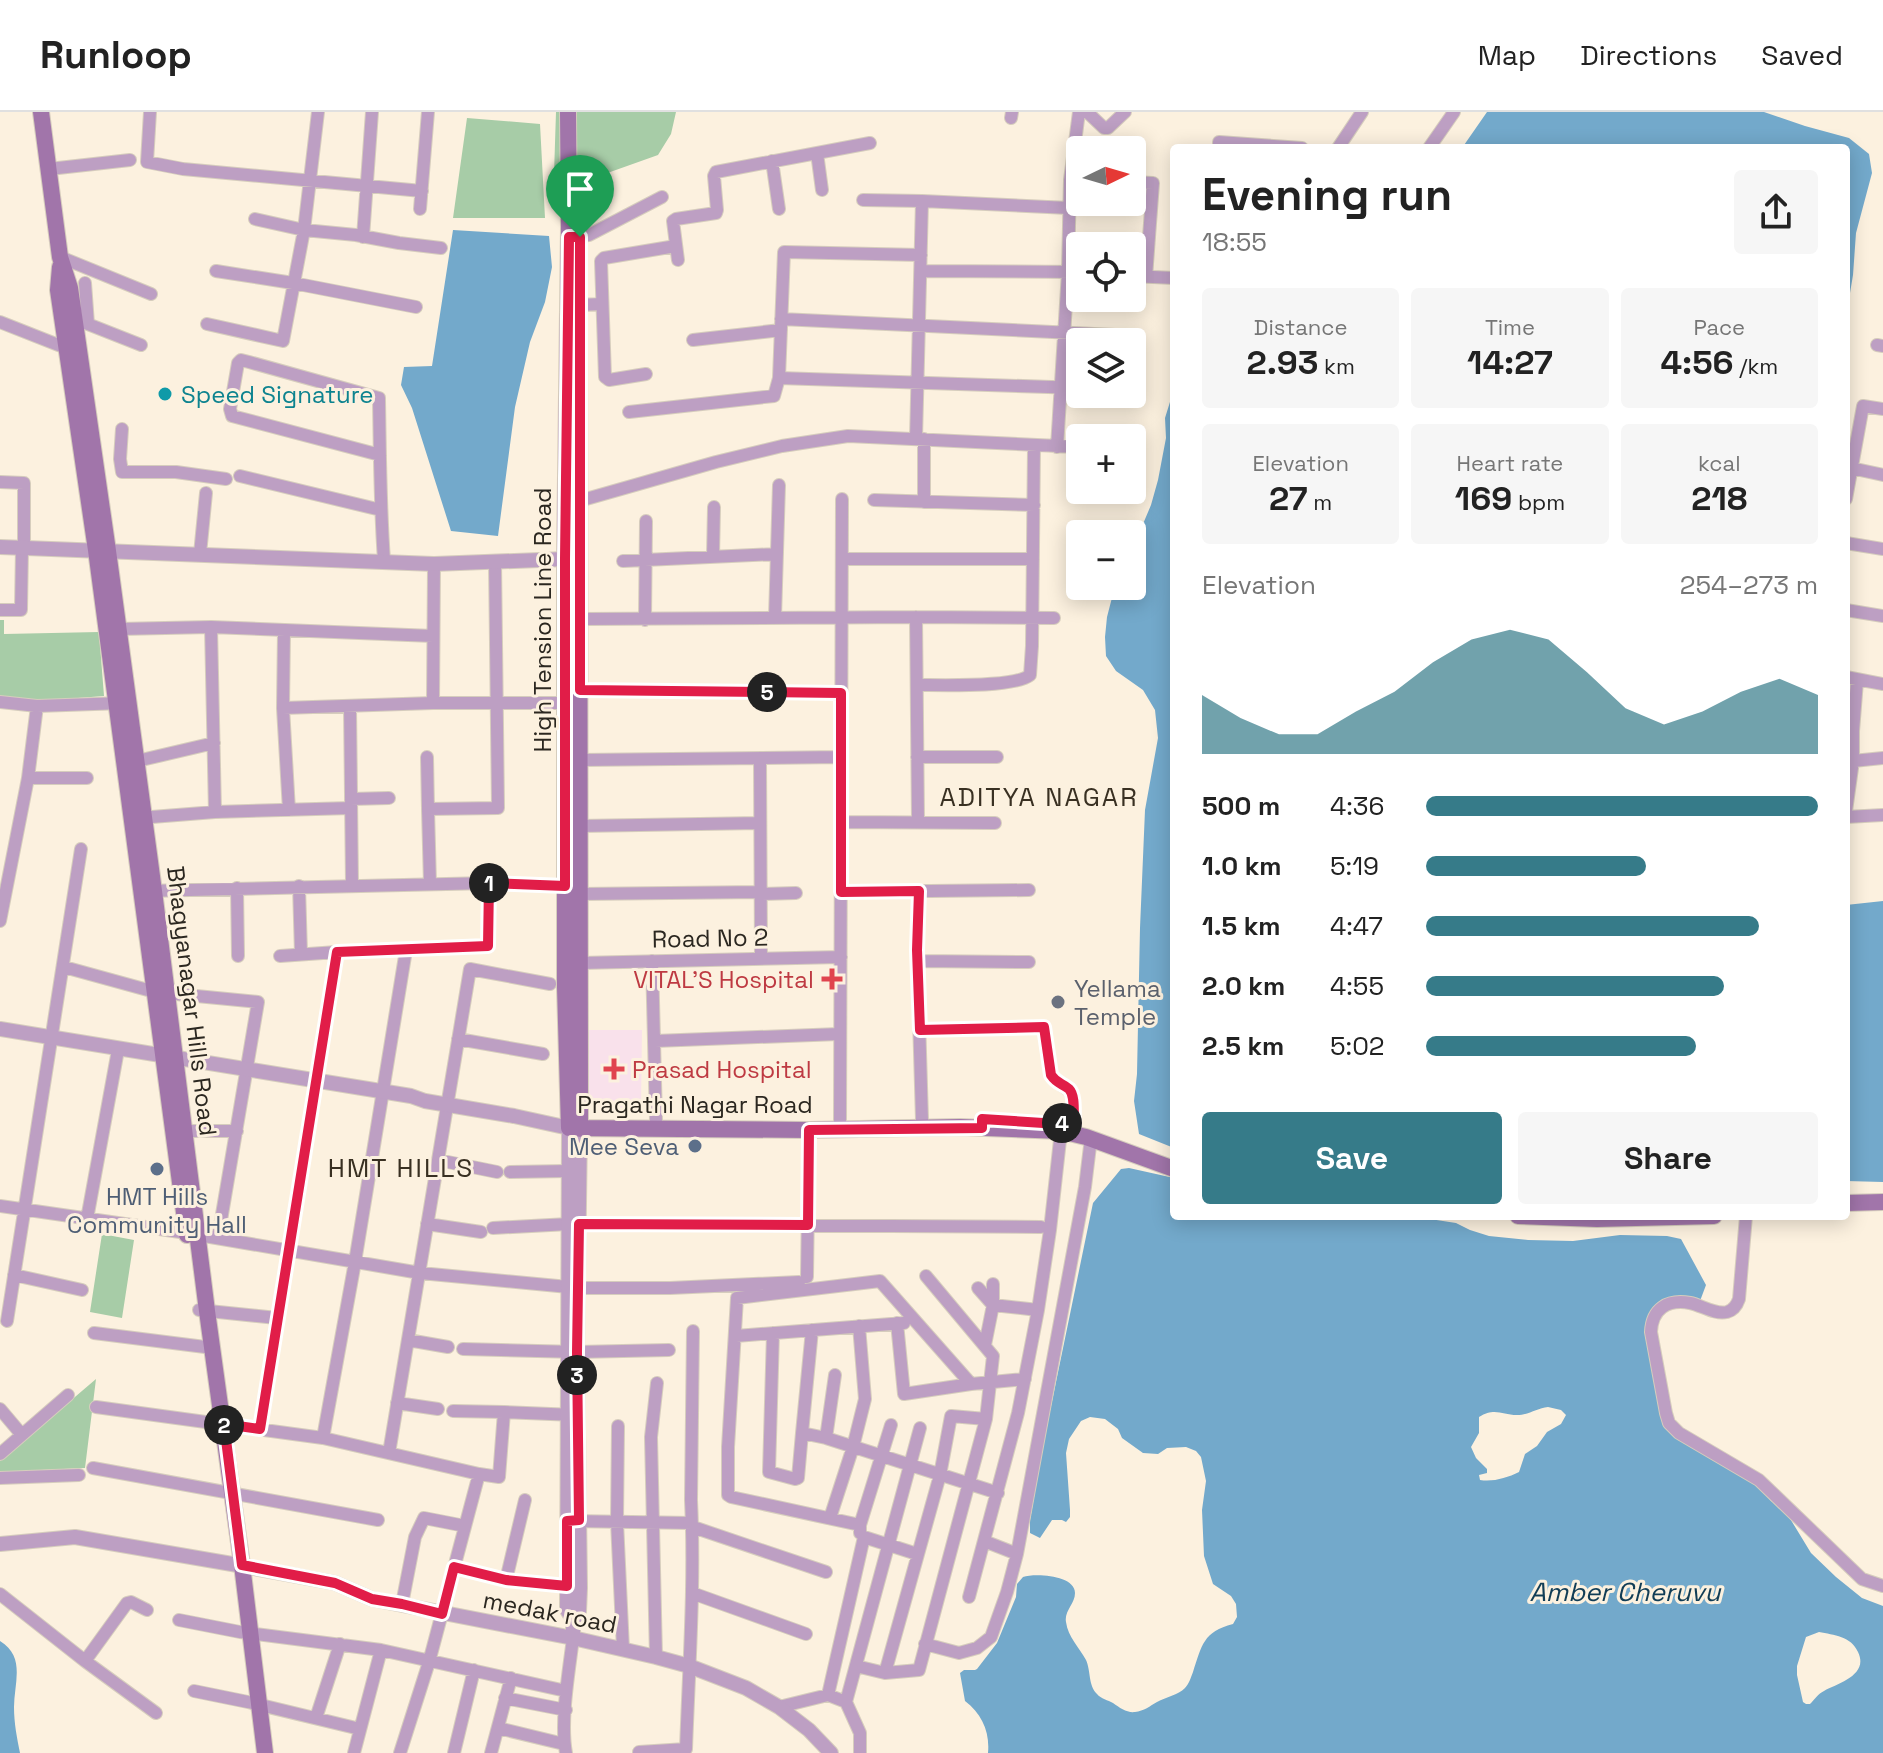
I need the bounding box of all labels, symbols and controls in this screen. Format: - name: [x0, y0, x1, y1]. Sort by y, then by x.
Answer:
- text: Runloop: [40, 31, 192, 79]
- text: Map: [1478, 37, 1536, 73]
- text: Directions: [1580, 37, 1717, 73]
- text: Saved: [1761, 37, 1843, 73]
- north arrow: [1066, 136, 1146, 216]
- map controls: [1066, 136, 1146, 600]
- pin: [546, 155, 614, 237]
- icon: arrive: [558, 167, 602, 211]
- text: Evening run: [1202, 167, 1452, 223]
- button: share: [1734, 170, 1818, 254]
- text: 18:55: [1202, 225, 1267, 259]
- button: locate: [1066, 232, 1146, 312]
- text: Distance: [1254, 313, 1348, 341]
- text: Time: [1485, 313, 1535, 341]
- text: Pace: [1694, 313, 1745, 341]
- button: layers: [1066, 328, 1146, 408]
- text: 2.93: [1246, 341, 1318, 384]
- text: 14:27: [1467, 341, 1553, 384]
- text: 4:56: [1660, 341, 1734, 384]
- text: km: [1318, 352, 1355, 380]
- text: /km: [1734, 352, 1778, 380]
- place label: Speed Signature: [181, 379, 374, 410]
- marker: Speed Signature: [156, 385, 174, 403]
- button: +: [1066, 424, 1146, 504]
- text: Elevation: [1252, 449, 1349, 477]
- text: Heart rate: [1457, 449, 1563, 477]
- text: kcal: [1698, 449, 1741, 477]
- text: 27: [1269, 477, 1308, 520]
- text: 169: [1455, 477, 1512, 520]
- text: 218: [1691, 477, 1747, 520]
- street label: High Tension Line Road: [527, 487, 558, 753]
- text: m: [1308, 488, 1332, 516]
- text: bpm: [1512, 488, 1565, 516]
- button: −: [1066, 520, 1146, 600]
- text: Elevation: [1202, 568, 1316, 602]
- text: 254–273 m: [1680, 568, 1818, 602]
- pin: 5: [747, 672, 787, 712]
- text: 5: [760, 678, 774, 706]
- district label: ADITYA NAGAR: [939, 780, 1139, 814]
- text: 500 m: [1202, 789, 1280, 823]
- text: 4:36: [1330, 789, 1384, 823]
- text: 1.0 km: [1202, 849, 1282, 883]
- text: 5:19: [1330, 849, 1379, 883]
- pin: 1: [469, 863, 509, 903]
- street label: Bhagyanagar Hills Road: [160, 864, 224, 1138]
- text: 1: [484, 869, 494, 897]
- text: 1.5 km: [1202, 909, 1281, 943]
- text: 4:47: [1330, 909, 1383, 943]
- street label: Road No 2: [651, 921, 769, 955]
- place label: VITAL'S Hospital: [633, 964, 814, 995]
- marker: VITAL'S Hospital: [821, 968, 843, 990]
- text: 2.0 km: [1202, 969, 1285, 1003]
- text: 4:55: [1330, 969, 1384, 1003]
- place label: Yellama Temple: [1074, 973, 1161, 1032]
- marker: Yellama Temple: [1049, 993, 1067, 1011]
- text: 2.5 km: [1202, 1029, 1284, 1063]
- text: 5:02: [1330, 1029, 1385, 1063]
- place label: Prasad Hospital: [632, 1054, 812, 1085]
- marker: Prasad Hospital: [603, 1058, 625, 1080]
- street label: Pragathi Nagar Road: [577, 1089, 813, 1120]
- pin: 4: [1042, 1103, 1082, 1143]
- text: 4: [1055, 1109, 1069, 1137]
- button: Save: [1202, 1112, 1502, 1204]
- button: Share: [1518, 1112, 1818, 1204]
- place label: Mee Seva: [569, 1131, 679, 1162]
- marker: Mee Seva: [686, 1137, 704, 1155]
- district label: HMT HILLS: [328, 1151, 474, 1185]
- marker: HMT Hills Community Hall: [148, 1160, 166, 1178]
- place label: HMT Hills Community Hall: [67, 1181, 247, 1240]
- pin: 3: [557, 1355, 597, 1395]
- text: 3: [570, 1361, 584, 1389]
- pin: 2: [204, 1405, 244, 1445]
- text: 2: [217, 1411, 231, 1439]
- water label: Amber Cheruvu: [1529, 1575, 1722, 1609]
- street label: medak road: [481, 1584, 619, 1640]

